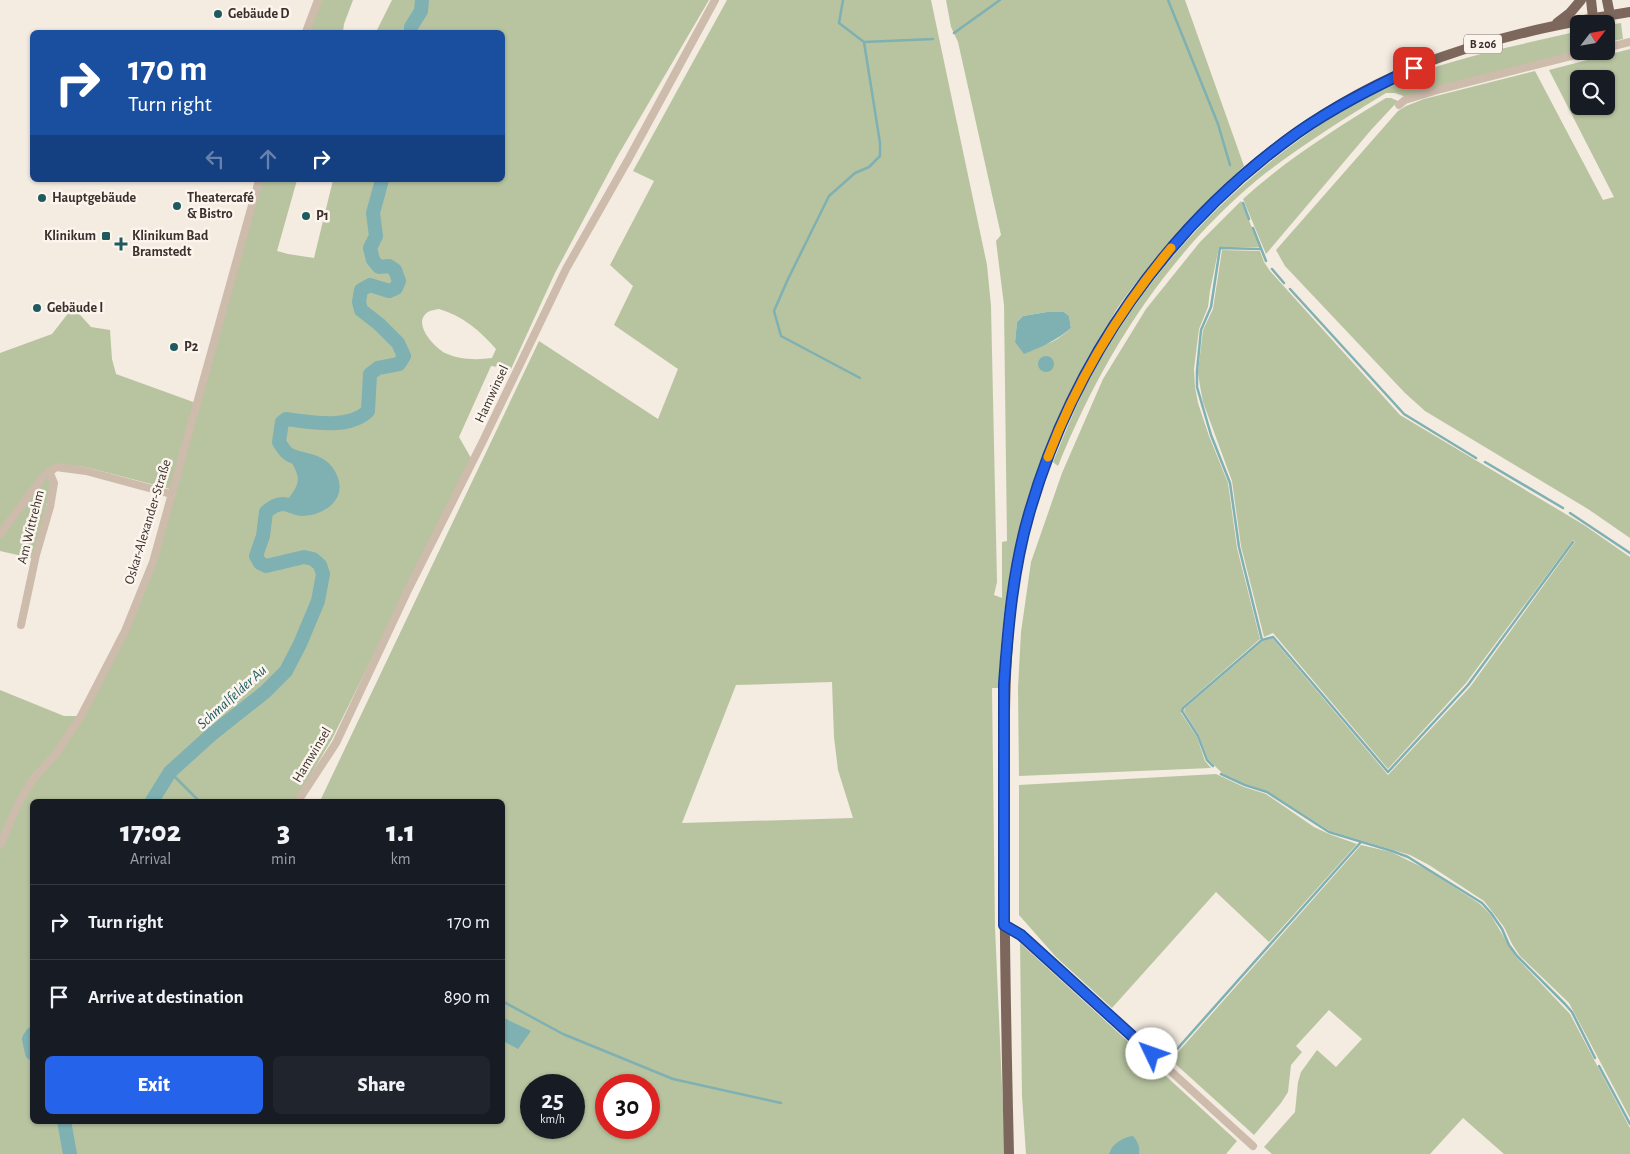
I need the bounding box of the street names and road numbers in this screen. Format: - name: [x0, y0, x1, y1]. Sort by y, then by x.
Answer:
- road number: B 206: [1464, 34, 1502, 54]
- street label: Hamwinsel: [473, 363, 511, 425]
- street label: Oskar-Alexander-Straße: [122, 458, 174, 586]
- street label: Am Wittrehm: [15, 489, 47, 565]
- street label: Hamwinsel: [290, 725, 334, 785]

